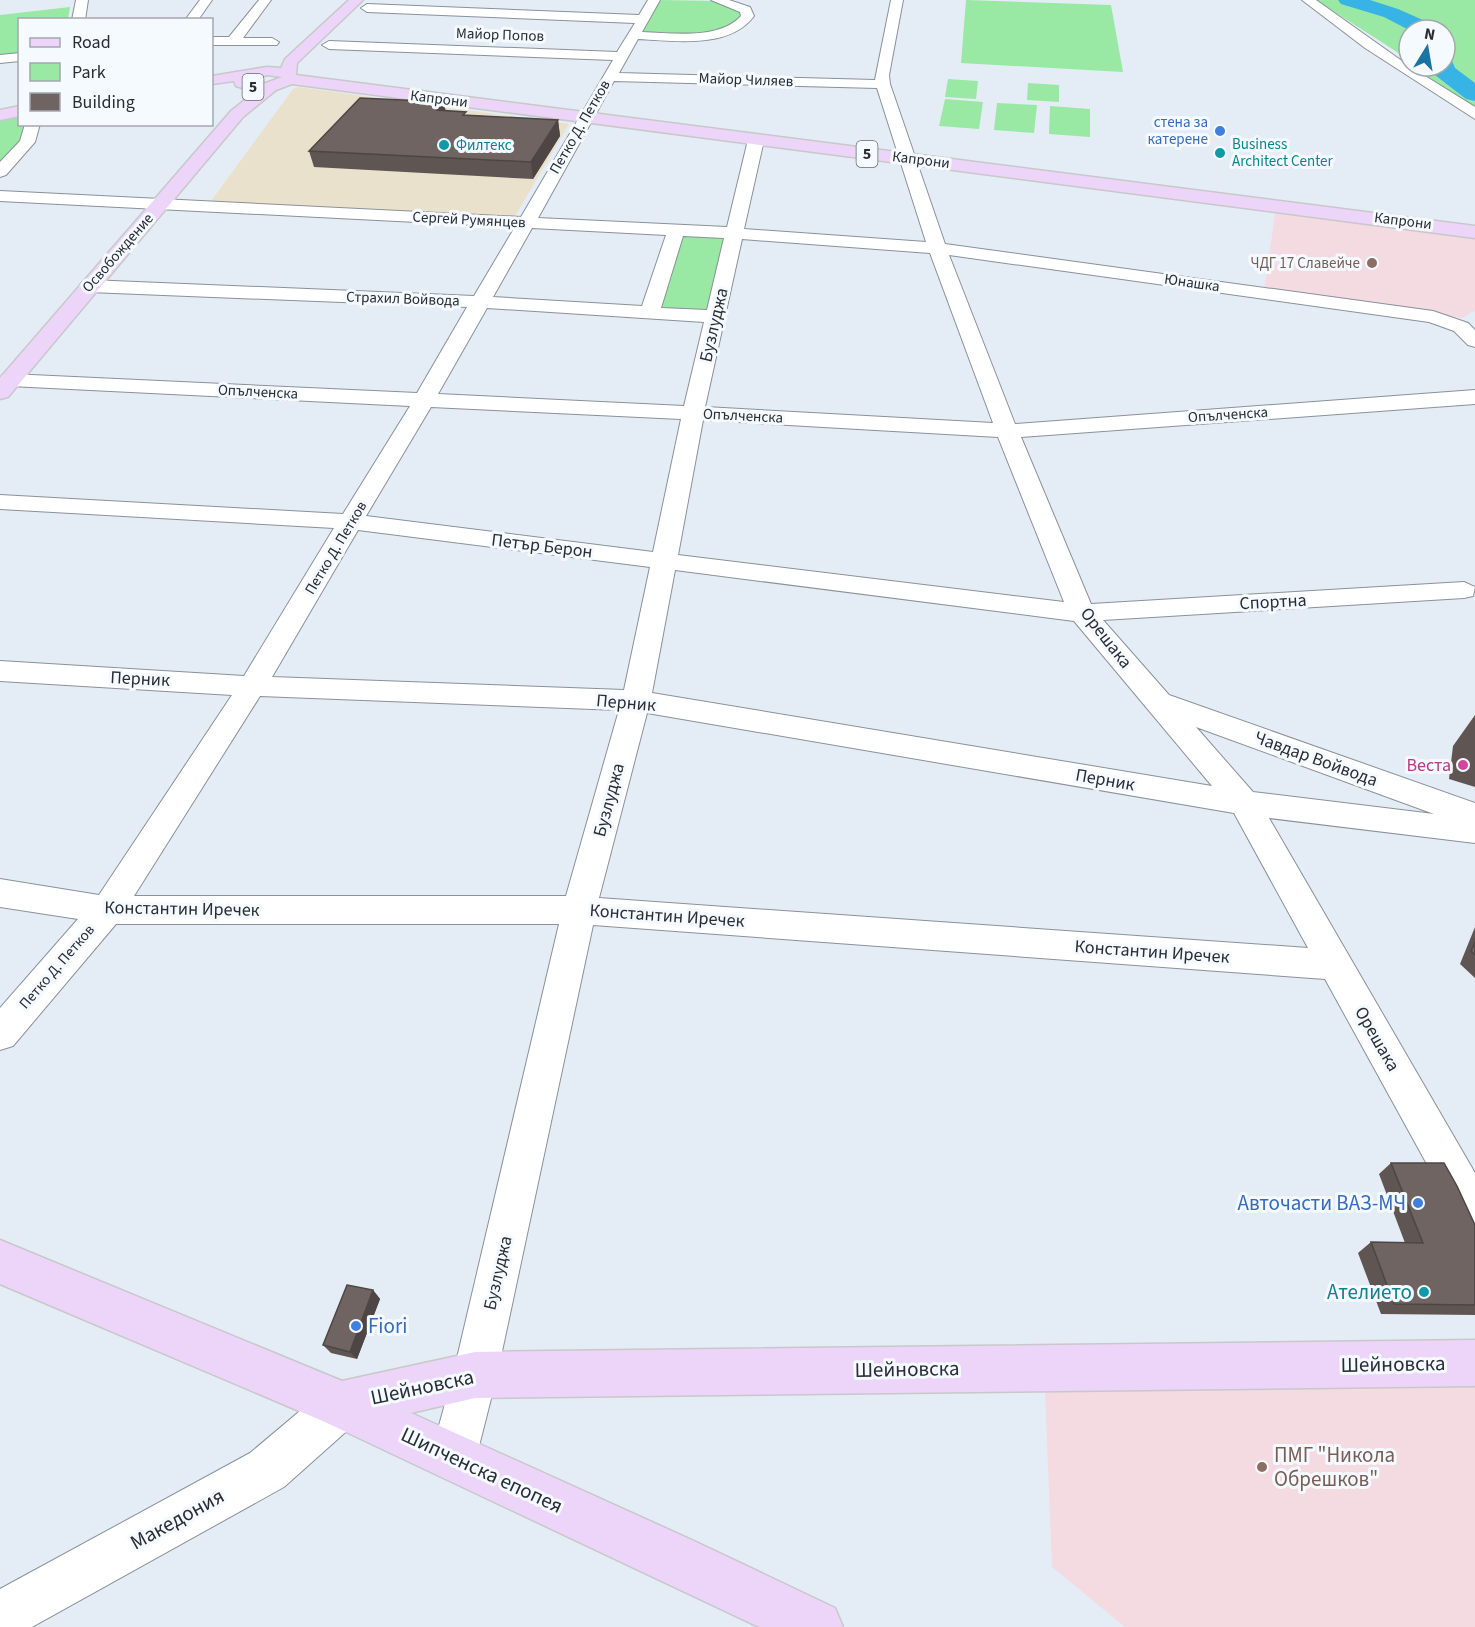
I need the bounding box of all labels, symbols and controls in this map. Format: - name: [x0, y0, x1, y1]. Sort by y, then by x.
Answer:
- legend: [18, 18, 213, 126]
- north arrow: [1397, 18, 1457, 78]
- text: N: [1422, 22, 1437, 46]
- street label: Майор Попов: [456, 23, 545, 47]
- text: Road: [72, 30, 111, 55]
- text: Park: [72, 60, 106, 85]
- street label: Майор Чиляев: [698, 68, 794, 92]
- road number: 5: [242, 74, 264, 100]
- street label: Петко Д. Петков: [545, 76, 616, 178]
- street label: Капрони: [409, 85, 469, 113]
- text: Building: [72, 90, 135, 115]
- place label: стена за катерене: [1148, 112, 1208, 150]
- marker: стена за катерене: [1213, 124, 1227, 138]
- place label: Business Architect Center: [1232, 134, 1333, 172]
- place label: Филтекс: [456, 135, 512, 156]
- marker: Филтекс: [437, 138, 451, 152]
- road number: 5: [856, 141, 878, 167]
- street label: Капрони: [891, 146, 951, 174]
- marker: Business Architect Center: [1213, 146, 1227, 160]
- street label: Сергей Румянцев: [412, 207, 527, 233]
- street label: Капрони: [1373, 207, 1433, 235]
- street label: Освобождение: [78, 209, 158, 297]
- place label: ЧДГ 17 Славейче: [1250, 253, 1360, 274]
- marker: ЧДГ 17 Славейче: [1365, 256, 1379, 270]
- street label: Юнашка: [1163, 269, 1221, 297]
- street label: Бузлуджа: [693, 285, 735, 365]
- street label: Страхил Войвода: [346, 287, 460, 311]
- street label: Опълченска: [217, 379, 299, 405]
- street label: Опълченска: [1187, 402, 1269, 428]
- street label: Опълченска: [702, 403, 784, 429]
- street label: Петко Д. Петков: [300, 497, 372, 599]
- street label: Петър Берон: [490, 527, 594, 565]
- street label: Спортна: [1239, 588, 1307, 616]
- street label: Орешака: [1074, 602, 1138, 674]
- street label: Перник: [110, 665, 171, 693]
- street label: Перник: [595, 688, 657, 718]
- street label: Чавдар Войвода: [1251, 725, 1381, 793]
- place label: Веста: [1406, 753, 1451, 778]
- marker: Веста: [1456, 758, 1470, 772]
- street label: Бузлуджа: [587, 760, 631, 840]
- street label: Перник: [1073, 763, 1137, 798]
- street label: Константин Иречек: [104, 895, 260, 923]
- street label: Константин Иречек: [589, 898, 745, 934]
- street label: Петко Д. Петков: [14, 920, 100, 1014]
- street label: Константин Иречек: [1074, 934, 1230, 970]
- street label: Орешака: [1348, 1002, 1406, 1076]
- place label: Авточасти ВАЗ-МЧ: [1238, 1188, 1406, 1218]
- marker: Авточасти ВАЗ-МЧ: [1411, 1196, 1425, 1210]
- street label: Бузлуджа: [477, 1233, 519, 1313]
- place label: Ателието: [1327, 1277, 1412, 1307]
- marker: Ателието: [1417, 1285, 1431, 1299]
- place label: Fiori: [368, 1311, 407, 1341]
- marker: Fiori: [349, 1319, 363, 1333]
- street label: Шейновска: [1340, 1348, 1446, 1380]
- street label: Шейновска: [854, 1353, 960, 1385]
- street label: Шейновска: [368, 1361, 476, 1413]
- street label: Шипченска епопея: [396, 1419, 568, 1521]
- place label: ПМГ "Никола Обрешков": [1274, 1440, 1395, 1494]
- marker: ПМГ "Никола Обрешков": [1255, 1460, 1269, 1474]
- street label: Македония: [125, 1481, 229, 1557]

